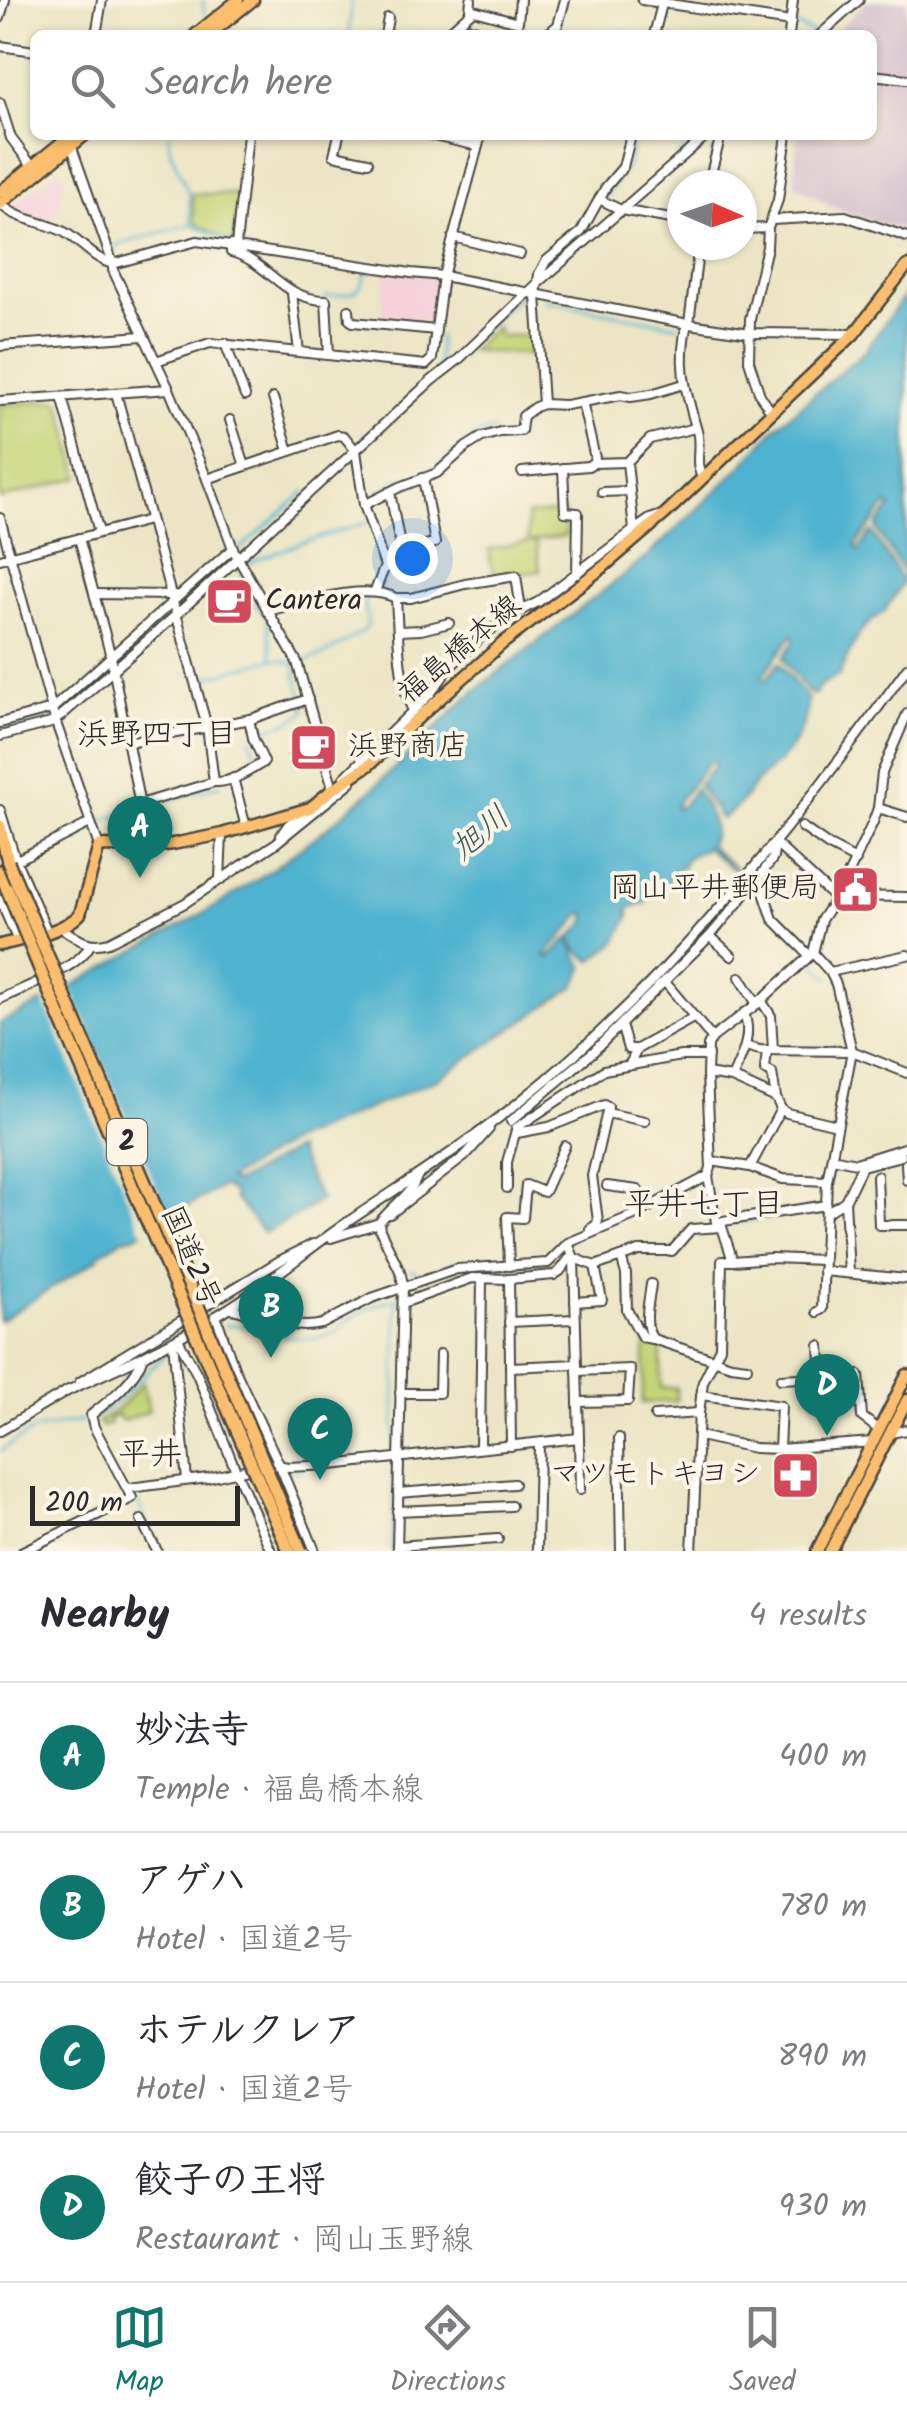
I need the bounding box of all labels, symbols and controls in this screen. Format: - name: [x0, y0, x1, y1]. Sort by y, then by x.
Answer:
- search box: [30, 30, 877, 140]
- text: Search here: [145, 55, 332, 115]
- icon: search: [65, 58, 120, 113]
- north arrow: [667, 170, 757, 260]
- your location: [387, 533, 438, 584]
- cafe icon: Cantera: [204, 575, 256, 627]
- place label: Cantera: [265, 577, 362, 625]
- street label: 福島橋本線: [387, 583, 533, 717]
- district label: 浜野四丁目: [77, 710, 237, 761]
- cafe icon: 浜野商店: [287, 721, 339, 773]
- place label: 浜野商店: [348, 723, 468, 771]
- water label: 旭川: [440, 794, 522, 874]
- pin: A: [108, 796, 172, 878]
- public building icon: 岡山平井郵便局: [829, 863, 881, 915]
- place label: 岡山平井郵便局: [610, 865, 820, 913]
- road number: 2: [107, 1119, 147, 1165]
- district label: 平井七丁目: [624, 1180, 784, 1231]
- street label: 国道2号: [147, 1198, 233, 1316]
- pin: B: [238, 1276, 304, 1358]
- pin: D: [794, 1354, 860, 1436]
- pin: C: [288, 1398, 352, 1480]
- district label: 平井: [118, 1430, 182, 1481]
- pharmacy icon: マツモトキヨシ: [769, 1449, 821, 1501]
- place label: マツモトキヨシ: [550, 1451, 760, 1499]
- scale bar: [30, 1481, 240, 1526]
- text: 200 m: [45, 1481, 123, 1526]
- text: Nearby: [40, 1583, 169, 1650]
- text: 4 results: [749, 1591, 867, 1642]
- text: 妙法寺: [135, 1702, 249, 1762]
- text: A: [62, 1732, 83, 1783]
- text: 400 m: [779, 1732, 867, 1783]
- text: Temple · 福島橋本線: [135, 1765, 423, 1816]
- text: アゲハ: [135, 1852, 247, 1912]
- text: B: [63, 1882, 82, 1933]
- text: 780 m: [779, 1882, 867, 1933]
- text: Hotel · 国道2号: [135, 1915, 353, 1966]
- text: ホテルクレア: [135, 2002, 361, 2062]
- text: C: [63, 2032, 82, 2083]
- text: 890 m: [778, 2032, 867, 2083]
- text: Hotel · 国道2号: [135, 2065, 353, 2116]
- text: 餃子の王将: [135, 2152, 325, 2212]
- text: D: [62, 2182, 83, 2233]
- text: 930 m: [779, 2182, 867, 2233]
- text: Restaurant · 岡山玉野線: [135, 2215, 473, 2266]
- tab: Map: [112, 2300, 167, 2405]
- tab: Directions: [390, 2300, 506, 2405]
- tab: Saved: [729, 2300, 795, 2405]

